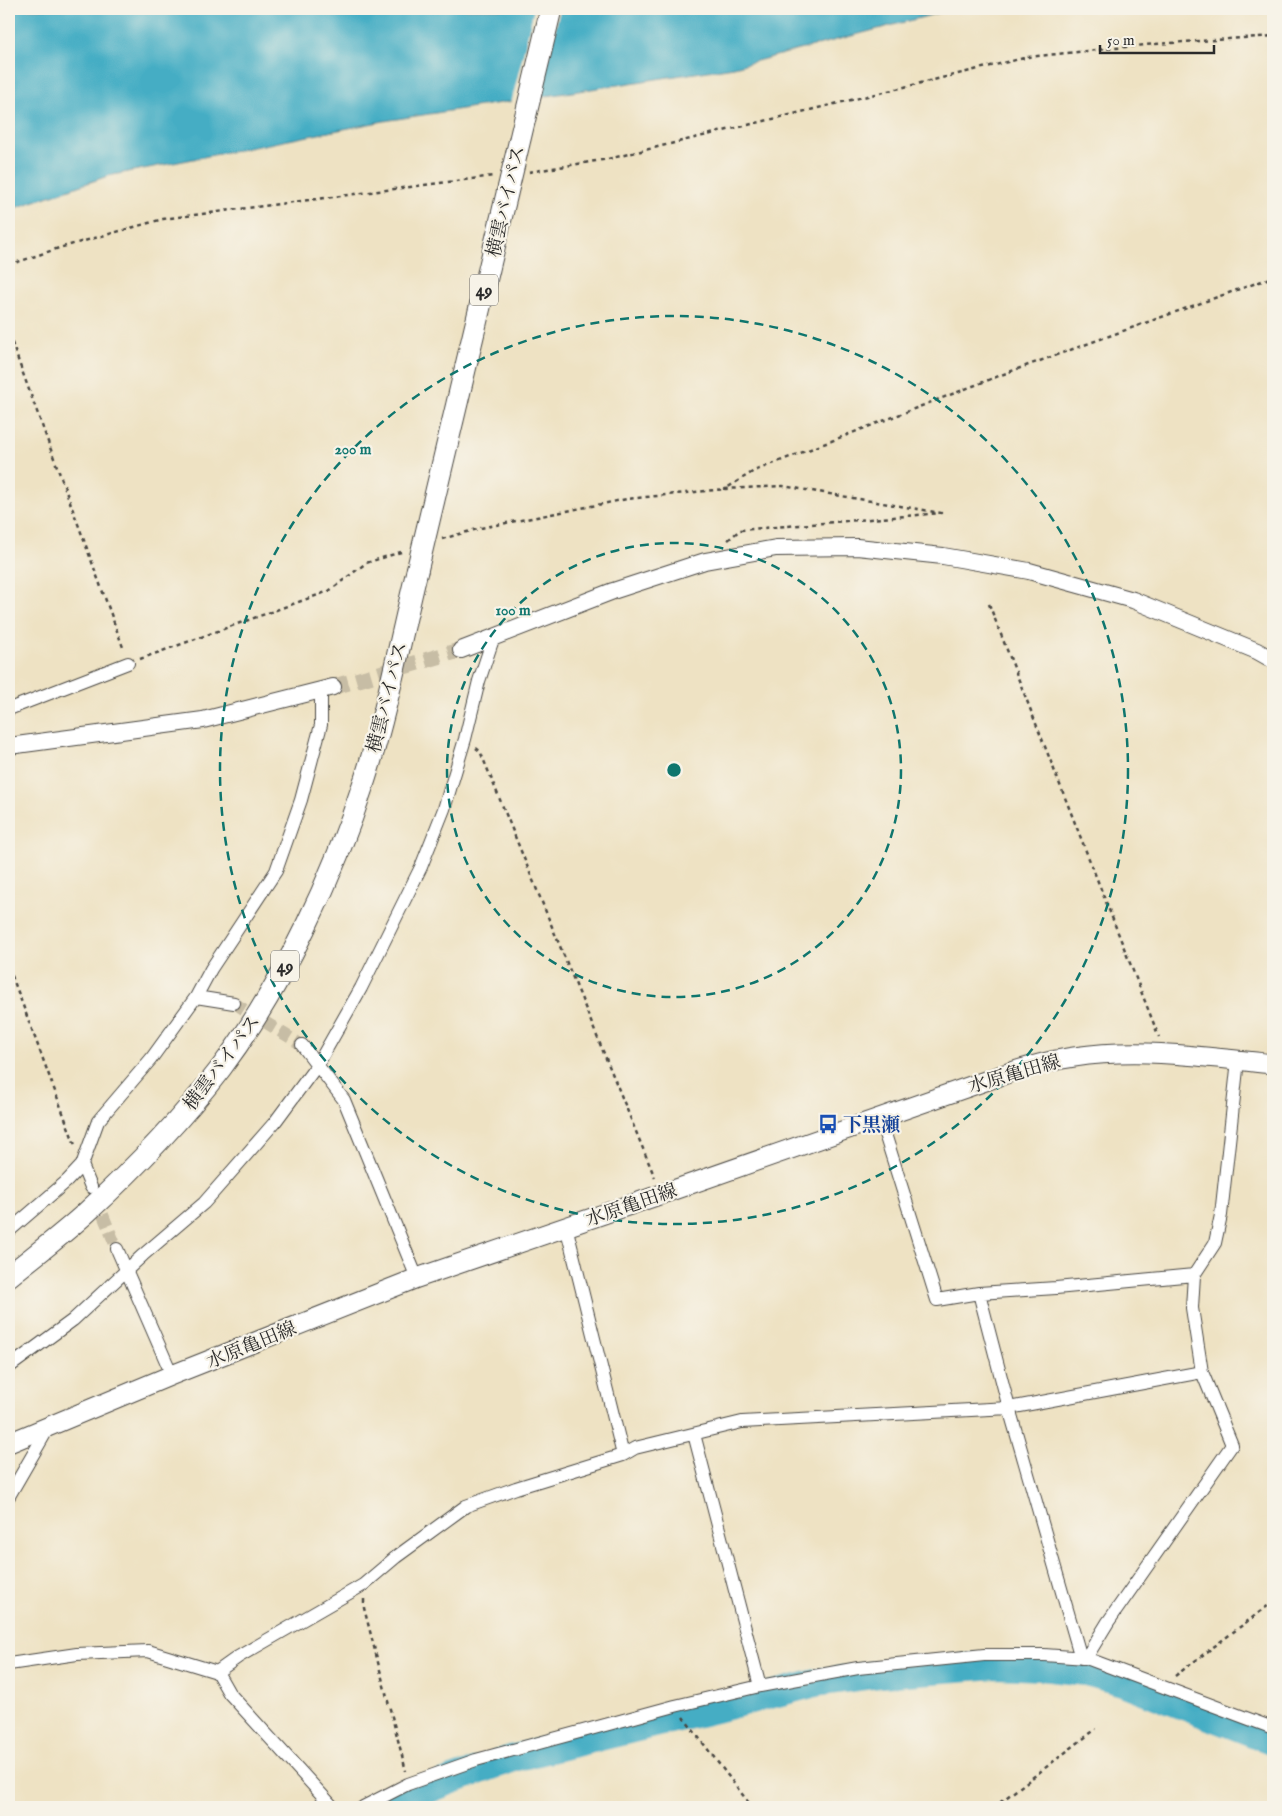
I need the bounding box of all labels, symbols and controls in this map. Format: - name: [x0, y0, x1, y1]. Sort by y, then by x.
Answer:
- scale bar: [1100, 22, 1213, 54]
- text: 50 m: [1107, 31, 1135, 50]
- street label: 横雲バイパス: [482, 143, 531, 260]
- road number: 49: [470, 274, 498, 306]
- text: 200 m: [335, 440, 372, 459]
- text: 100 m: [495, 601, 531, 620]
- street label: 横雲バイパス: [363, 639, 413, 756]
- centre of rings: [665, 761, 683, 779]
- road number: 49: [271, 950, 299, 981]
- street label: 横雲バイパス: [179, 1011, 266, 1116]
- street label: 水原亀田線: [966, 1050, 1064, 1100]
- bus stop icon: 下黒瀬: [817, 1113, 839, 1135]
- place label: 下黒瀬: [843, 1114, 900, 1138]
- street label: 水原亀田線: [583, 1179, 680, 1233]
- street label: 水原亀田線: [203, 1317, 300, 1375]

